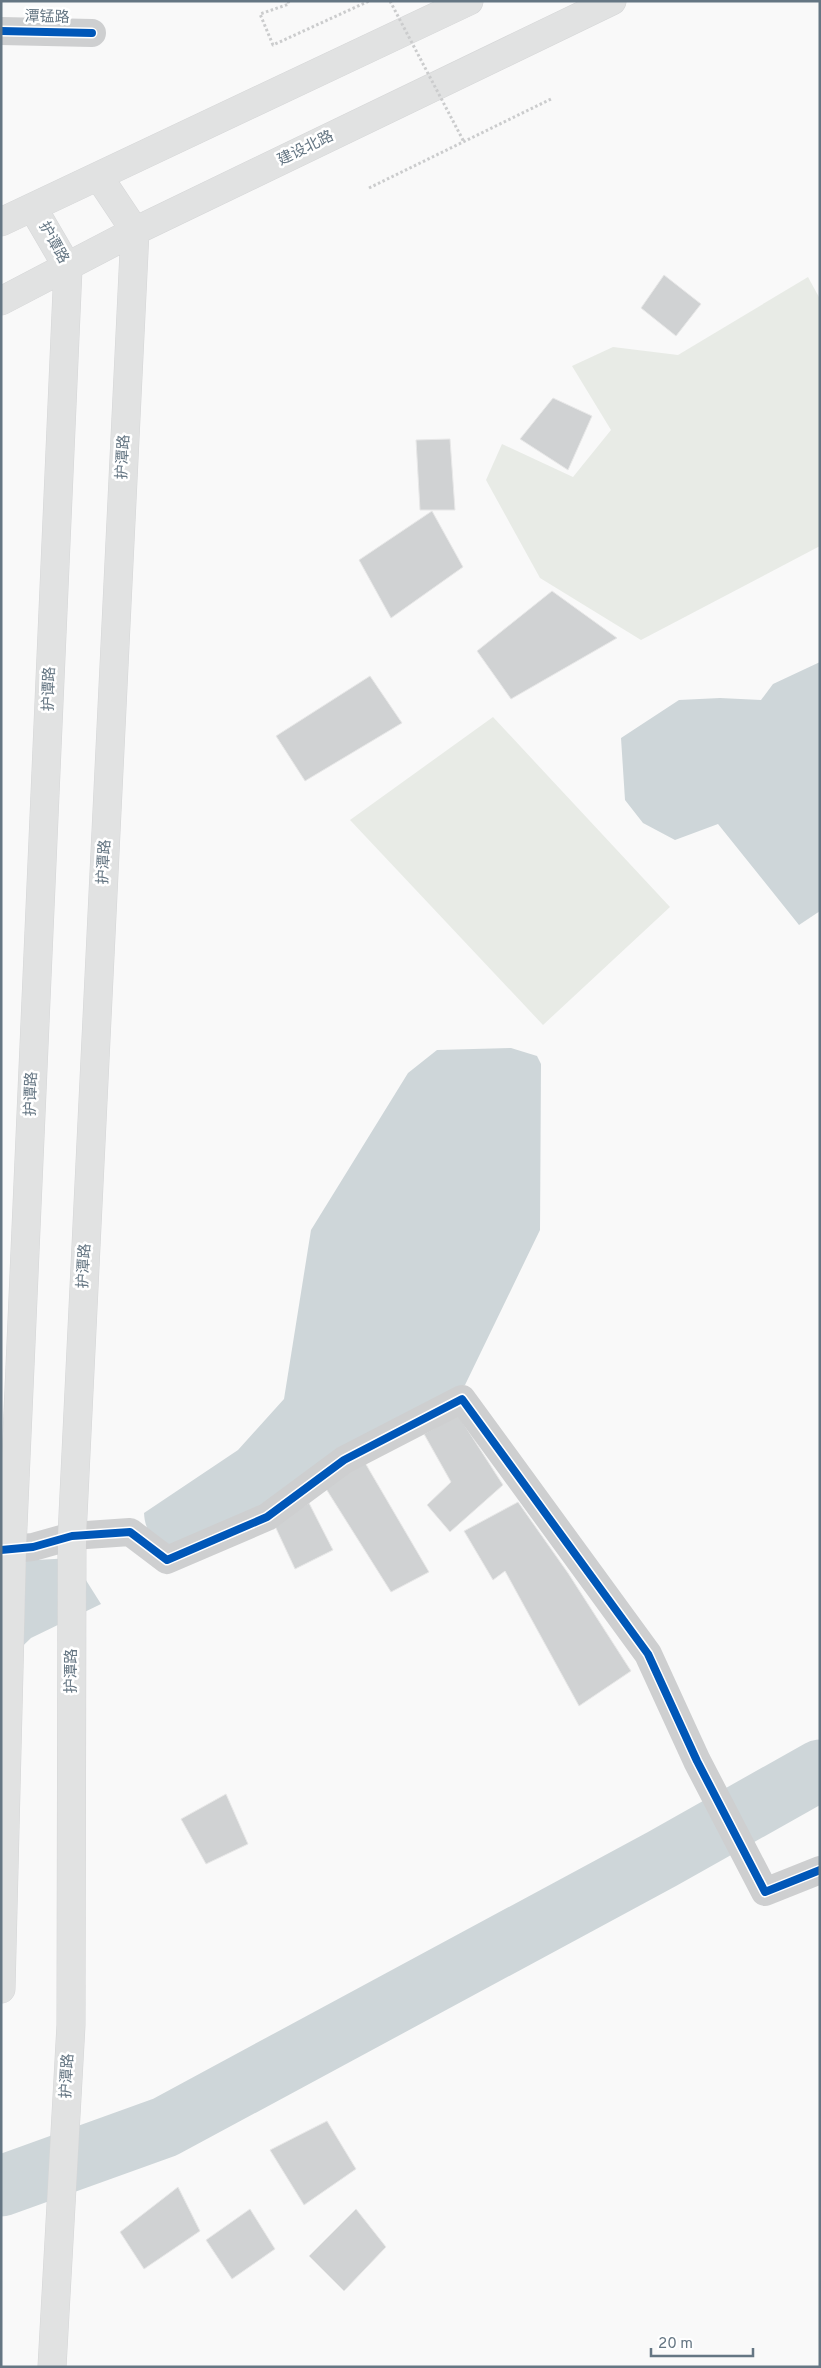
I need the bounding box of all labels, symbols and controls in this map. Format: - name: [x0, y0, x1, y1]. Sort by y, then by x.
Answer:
- street label: 潭锰路: [24, 8, 70, 28]
- street label: 建设北路: [274, 126, 337, 171]
- street label: 护谭路: [34, 219, 72, 267]
- street label: 护潭路: [113, 434, 135, 480]
- street label: 护谭路: [40, 666, 60, 712]
- street label: 护潭路: [94, 839, 116, 885]
- street label: 护谭路: [22, 1071, 42, 1117]
- street label: 护潭路: [74, 1243, 96, 1289]
- street label: 护潭路: [63, 1648, 82, 1694]
- street label: 护潭路: [57, 2053, 79, 2099]
- scale bar: [651, 2326, 754, 2358]
- text: 20 m: [658, 2335, 693, 2354]

